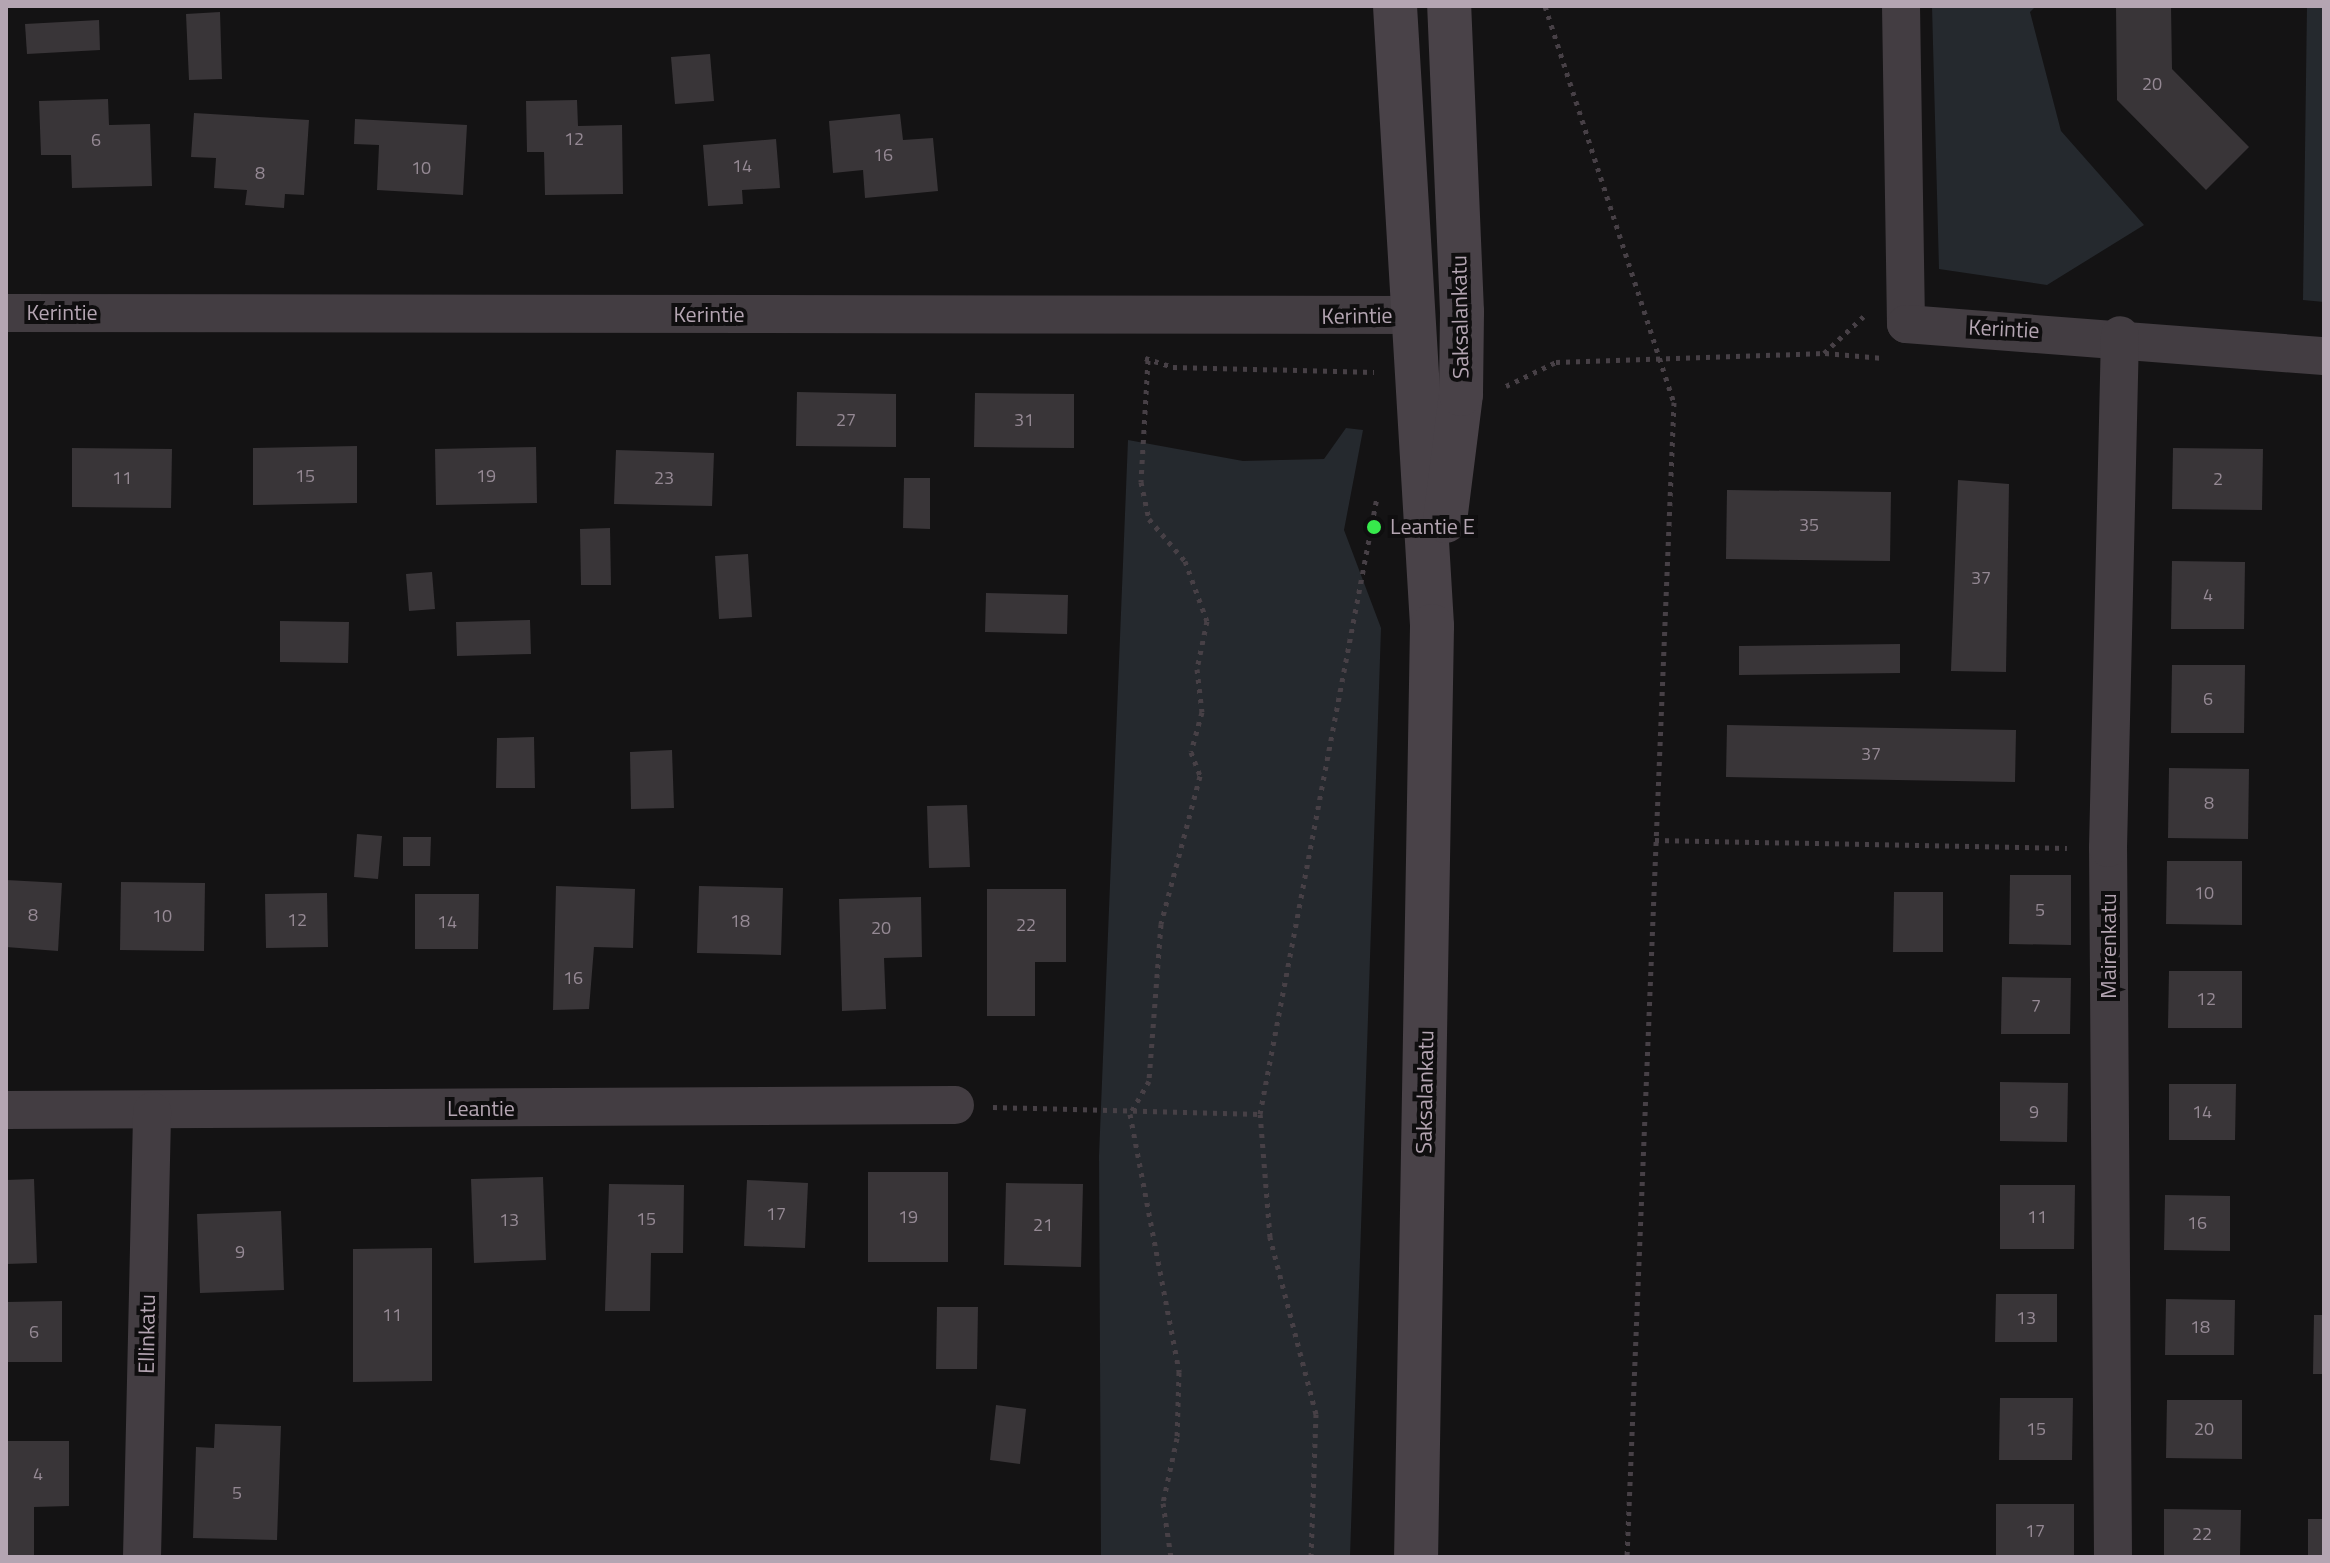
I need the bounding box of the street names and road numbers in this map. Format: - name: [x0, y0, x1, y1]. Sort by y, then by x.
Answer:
- street label: Saksalankatu: [1446, 255, 1474, 379]
- street label: Kerintie: [26, 300, 98, 326]
- street label: Kerintie: [673, 302, 745, 328]
- street label: Kerintie: [1321, 302, 1393, 330]
- street label: Kerintie: [1968, 314, 2040, 344]
- street label: Mairenkatu: [2096, 893, 2122, 999]
- street label: Saksalankatu: [1411, 1030, 1439, 1154]
- street label: Leantie: [447, 1096, 515, 1122]
- street label: Ellinkatu: [133, 1294, 161, 1374]

